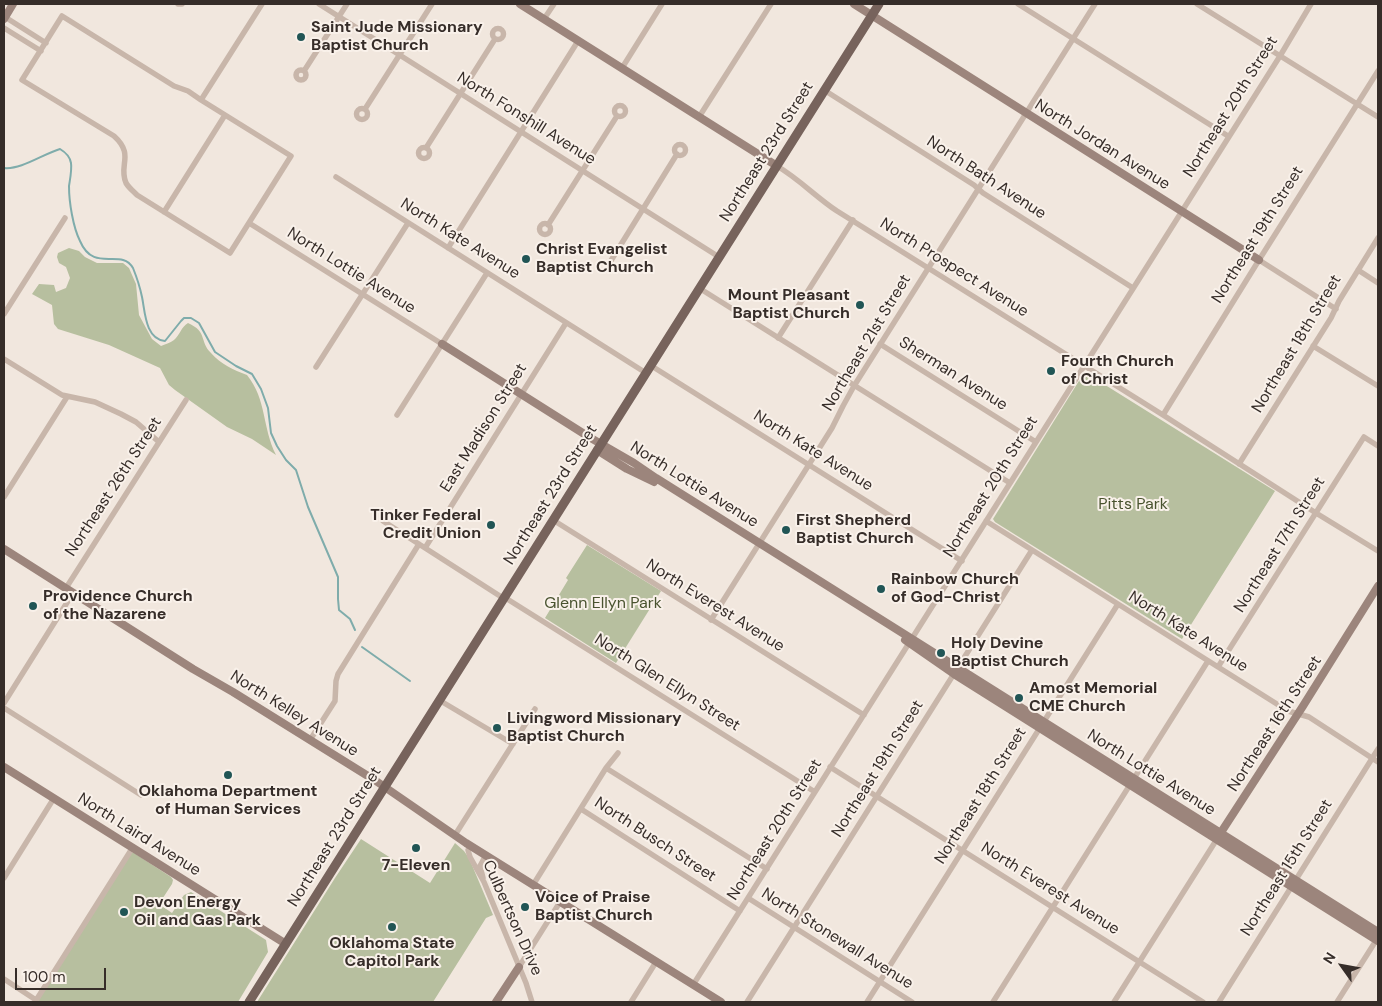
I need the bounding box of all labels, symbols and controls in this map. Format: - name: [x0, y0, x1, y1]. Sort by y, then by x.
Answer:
- place label: Saint Jude Missionary Baptist Church: [311, 18, 483, 56]
- marker: Saint Jude Missionary Baptist Church: [295, 31, 307, 43]
- street label: Northeast 20th Street: [1180, 33, 1282, 181]
- street label: North Fonshill Avenue: [453, 68, 599, 170]
- street label: Northeast 23rd Street: [716, 78, 818, 226]
- street label: North Jordan Avenue: [1031, 96, 1173, 194]
- street label: North Bath Avenue: [923, 132, 1049, 224]
- street label: Northeast 19th Street: [1208, 163, 1308, 307]
- street label: North Kate Avenue: [397, 194, 523, 284]
- street label: North Prospect Avenue: [876, 214, 1032, 322]
- street label: North Lottie Avenue: [283, 224, 419, 318]
- place label: Christ Evangelist Baptist Church: [536, 240, 667, 278]
- marker: Christ Evangelist Baptist Church: [520, 253, 532, 265]
- street label: Northeast 21st Street: [819, 271, 915, 415]
- street label: Northeast 18th Street: [1248, 271, 1346, 417]
- place label: Mount Pleasant Baptist Church: [728, 286, 850, 324]
- marker: Mount Pleasant Baptist Church: [854, 299, 866, 311]
- street label: Sherman Avenue: [895, 333, 1011, 415]
- place label: Fourth Church of Christ: [1061, 352, 1174, 390]
- street label: East Madison Street: [437, 360, 531, 496]
- marker: Fourth Church of Christ: [1045, 365, 1057, 377]
- street label: North Kate Avenue: [750, 406, 876, 496]
- street label: Northeast 20th Street: [940, 413, 1042, 561]
- street label: Northeast 26th Street: [62, 414, 166, 560]
- street label: Northeast 23rd Street: [500, 421, 602, 569]
- street label: North Lottie Avenue: [626, 438, 762, 532]
- street label: Northeast 17th Street: [1230, 474, 1330, 616]
- park label: Pitts Park: [1098, 495, 1168, 515]
- place label: Tinker Federal Credit Union: [370, 506, 481, 544]
- place label: First Shepherd Baptist Church: [796, 511, 914, 549]
- marker: Tinker Federal Credit Union: [485, 519, 497, 531]
- marker: First Shepherd Baptist Church: [780, 524, 792, 536]
- street label: North Everest Avenue: [642, 556, 788, 656]
- place label: Rainbow Church of God-Christ: [891, 570, 1019, 608]
- marker: Rainbow Church of God-Christ: [875, 583, 887, 595]
- place label: Providence Church of the Nazarene: [43, 587, 193, 625]
- street label: North Kate Avenue: [1125, 587, 1251, 677]
- park label: Glenn Ellyn Park: [544, 594, 662, 614]
- marker: Providence Church of the Nazarene: [27, 600, 39, 612]
- street label: North Glen Ellyn Street: [591, 630, 743, 736]
- place label: Holy Devine Baptist Church: [951, 634, 1069, 672]
- marker: Holy Devine Baptist Church: [935, 647, 947, 659]
- street label: Northeast 16th Street: [1224, 652, 1326, 796]
- street label: North Kelley Avenue: [226, 667, 362, 761]
- place label: Amost Memorial CME Church: [1029, 679, 1157, 717]
- marker: Amost Memorial CME Church: [1013, 692, 1025, 704]
- street label: Northeast 19th Street: [828, 697, 928, 841]
- place label: Livingword Missionary Baptist Church: [507, 709, 682, 747]
- marker: Livingword Missionary Baptist Church: [491, 722, 503, 734]
- street label: Northeast 18th Street: [931, 724, 1031, 868]
- street label: North Lottie Avenue: [1083, 726, 1219, 820]
- street label: Northeast 20th Street: [724, 756, 826, 904]
- street label: Northeast 23rd Street: [284, 763, 386, 911]
- marker: Oklahoma Department of Human Services: [222, 769, 234, 781]
- place label: Oklahoma Department of Human Services: [138, 782, 318, 820]
- street label: North Laird Avenue: [74, 789, 204, 881]
- street label: North Busch Street: [591, 794, 719, 886]
- street label: Northeast 15th Street: [1237, 796, 1337, 940]
- street label: North Everest Avenue: [977, 839, 1123, 939]
- marker: 7-Eleven: [410, 842, 422, 854]
- place label: 7-Eleven: [382, 856, 450, 876]
- street label: Culbertson Drive: [478, 857, 546, 979]
- street label: North Stonewall Avenue: [758, 884, 916, 994]
- place label: Voice of Praise Baptist Church: [535, 888, 653, 926]
- place label: Devon Energy Oil and Gas Park: [134, 893, 261, 931]
- marker: Voice of Praise Baptist Church: [519, 901, 531, 913]
- marker: Devon Energy Oil and Gas Park: [118, 906, 130, 918]
- marker: Oklahoma State Capitol Park: [386, 921, 398, 933]
- place label: Oklahoma State Capitol Park: [329, 934, 455, 972]
- north arrow: [1317, 941, 1367, 991]
- text: N: [1319, 949, 1340, 967]
- scale bar: [18, 958, 109, 990]
- text: 100 m: [23, 967, 66, 987]

